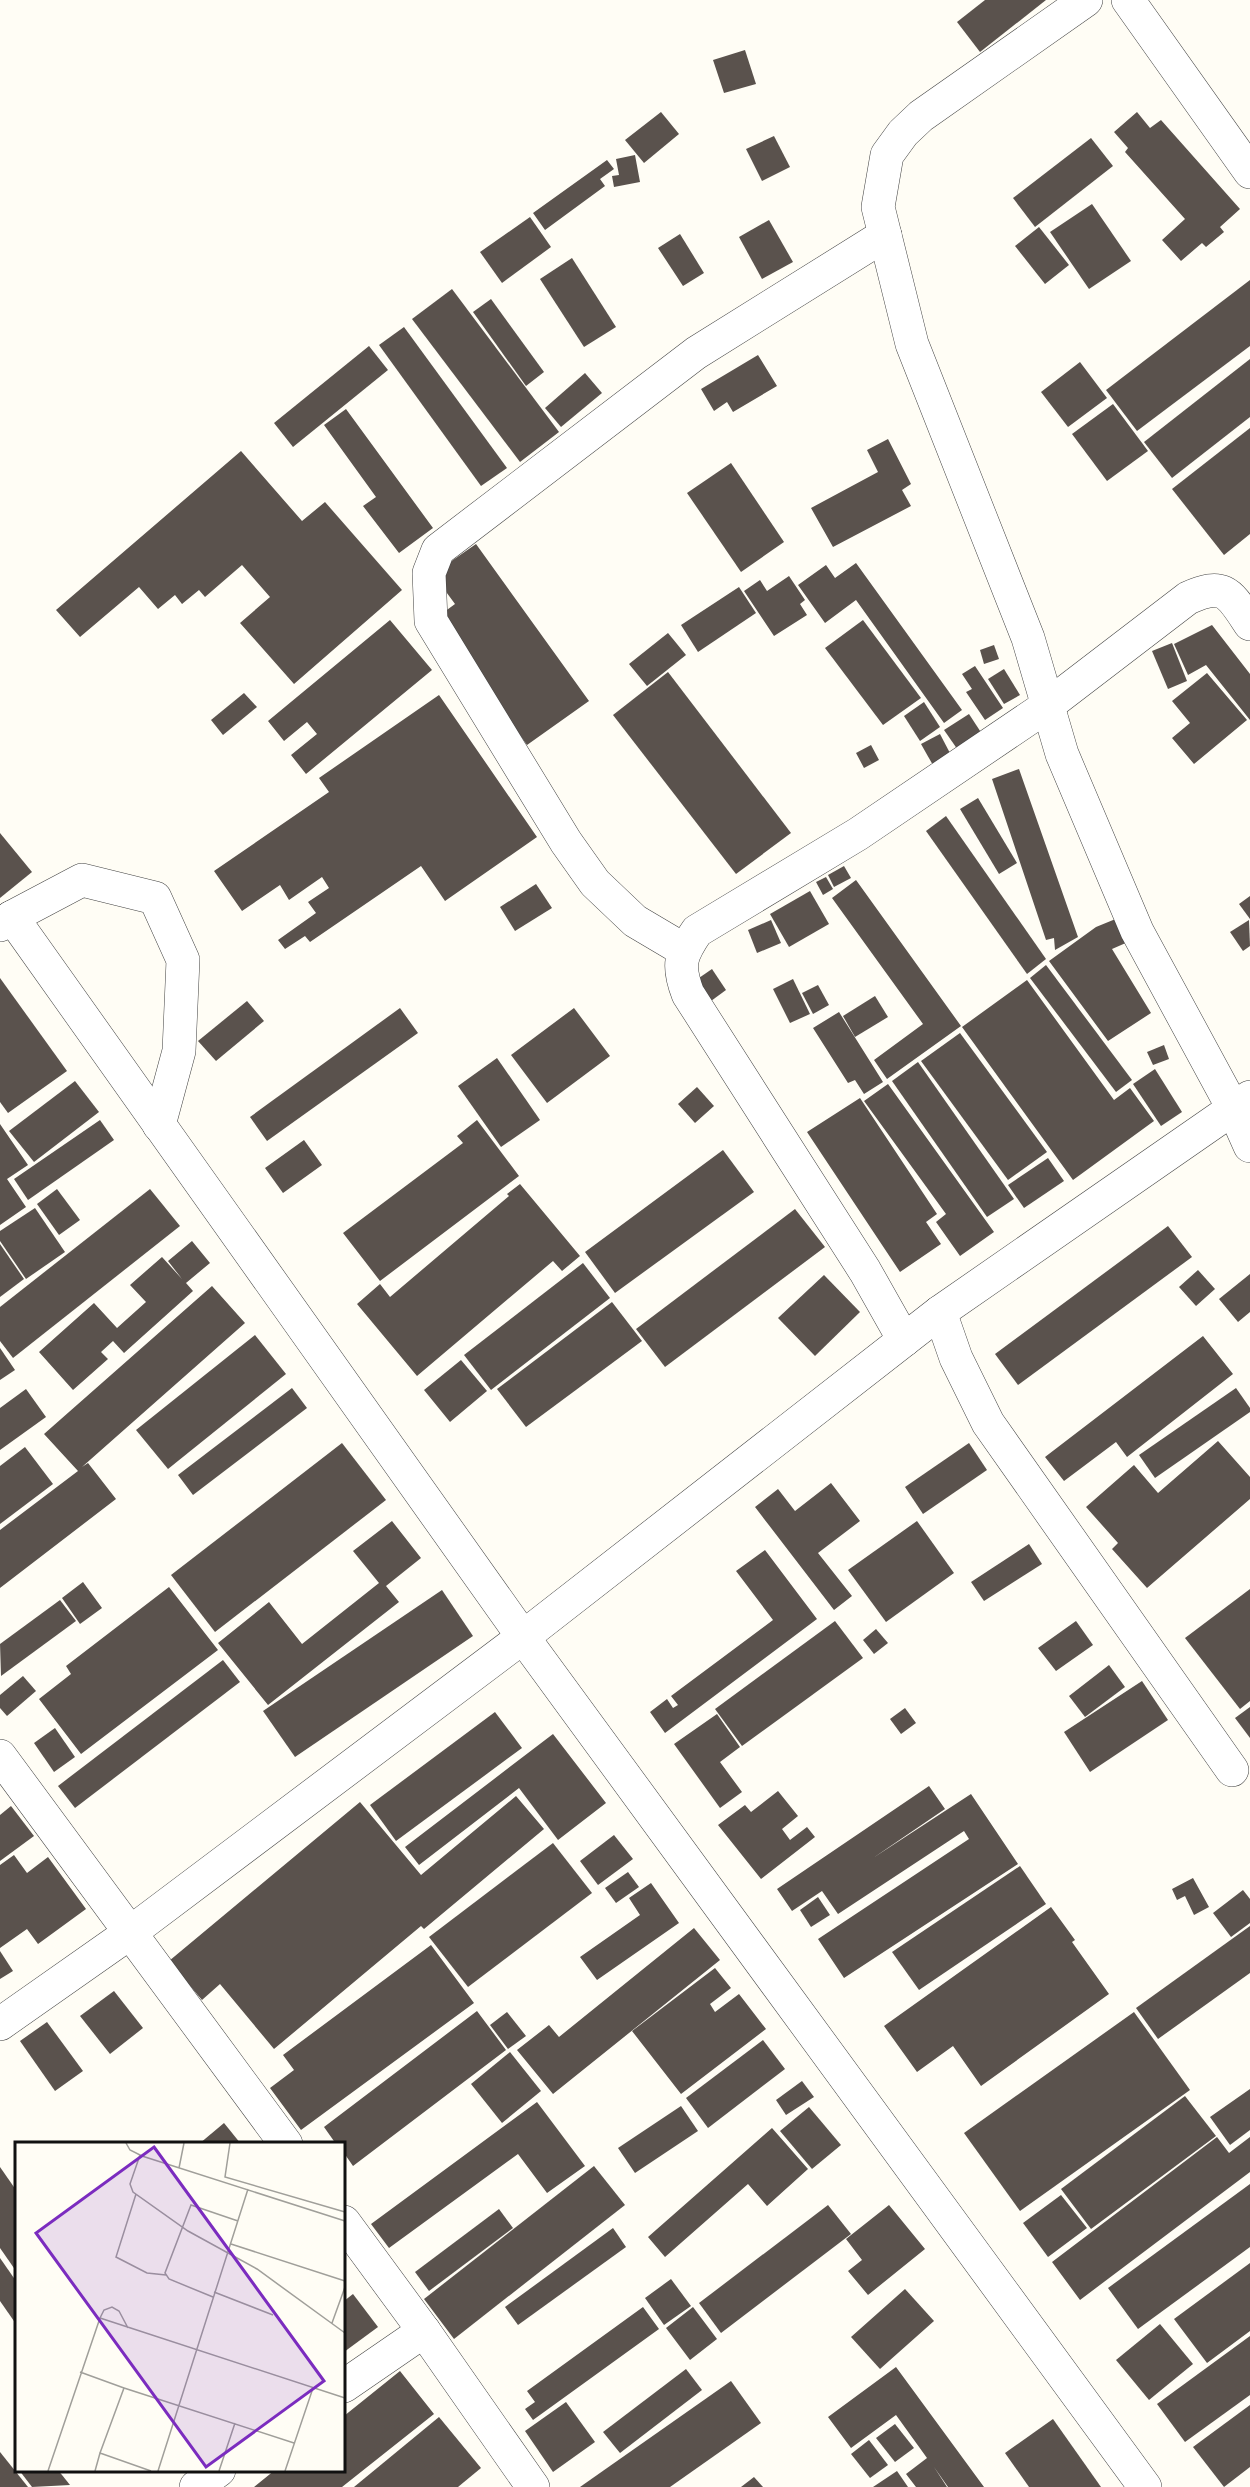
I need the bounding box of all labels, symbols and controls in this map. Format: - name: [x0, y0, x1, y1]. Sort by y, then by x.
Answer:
- inset map: [15, 2142, 345, 2472]

